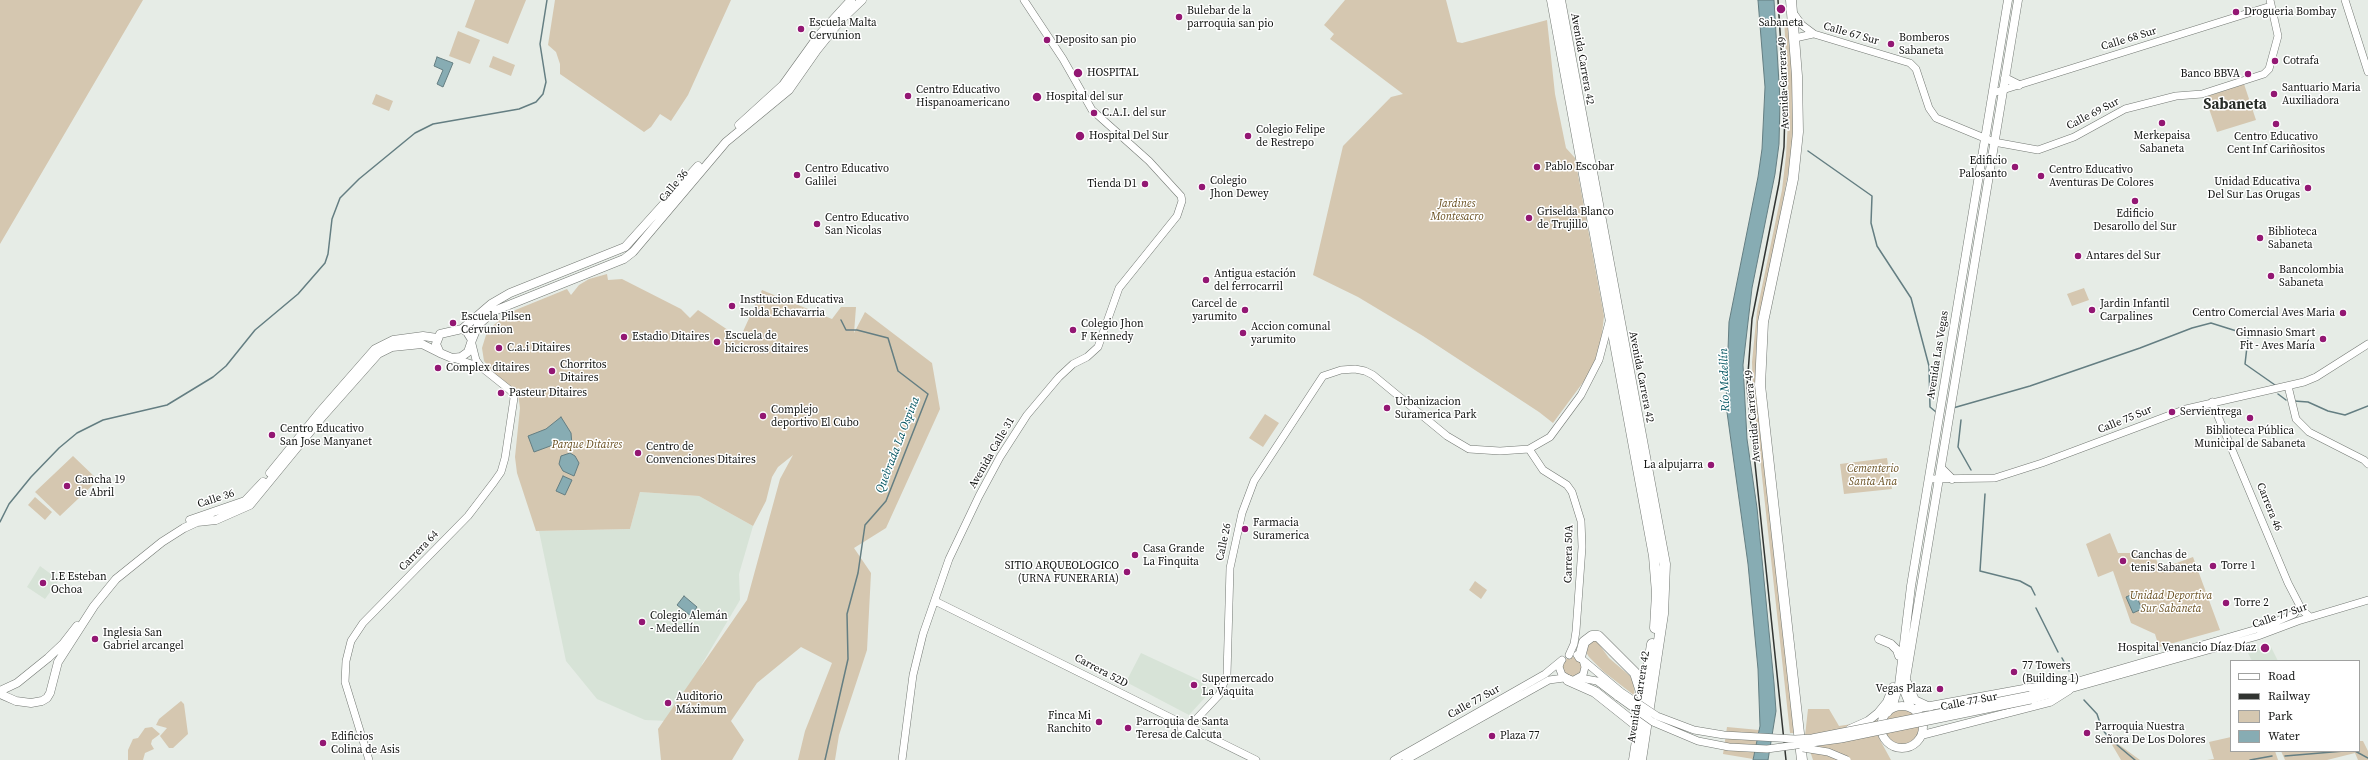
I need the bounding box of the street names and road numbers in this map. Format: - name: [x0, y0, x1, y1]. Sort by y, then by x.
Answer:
- street label: Avenida Carrera 42: [1567, 12, 1597, 106]
- street label: Calle 67 Sur: [1822, 20, 1880, 48]
- street label: Calle 68 Sur: [2100, 24, 2158, 54]
- street label: Avenida Carrera 49: [1776, 36, 1792, 130]
- street label: Calle 69 Sur: [2064, 95, 2122, 133]
- street label: Calle 36: [657, 167, 691, 205]
- street label: Avenida Las Vegas: [1924, 310, 1952, 400]
- street label: Avenida Carrera 42: [1626, 330, 1656, 424]
- street label: Avenida Carrera 49: [1742, 369, 1764, 463]
- street label: Calle 75 Sur: [2096, 403, 2154, 437]
- street label: Avenida Calle 31: [966, 415, 1018, 491]
- street label: Carrera 46: [2253, 481, 2285, 533]
- street label: Calle 36: [196, 487, 236, 511]
- street label: Calle 26: [1214, 522, 1234, 562]
- street label: Carrera 50A: [1562, 525, 1576, 583]
- street label: Carrera 64: [397, 528, 441, 574]
- street label: Calle 77 Sur: [2251, 600, 2309, 632]
- street label: Avenida Carrera 42: [1625, 650, 1653, 744]
- street label: Carrera 52D: [1072, 651, 1130, 691]
- street label: Calle 77 Sur: [1446, 682, 1502, 722]
- street label: Calle 77 Sur: [1940, 690, 1998, 714]

